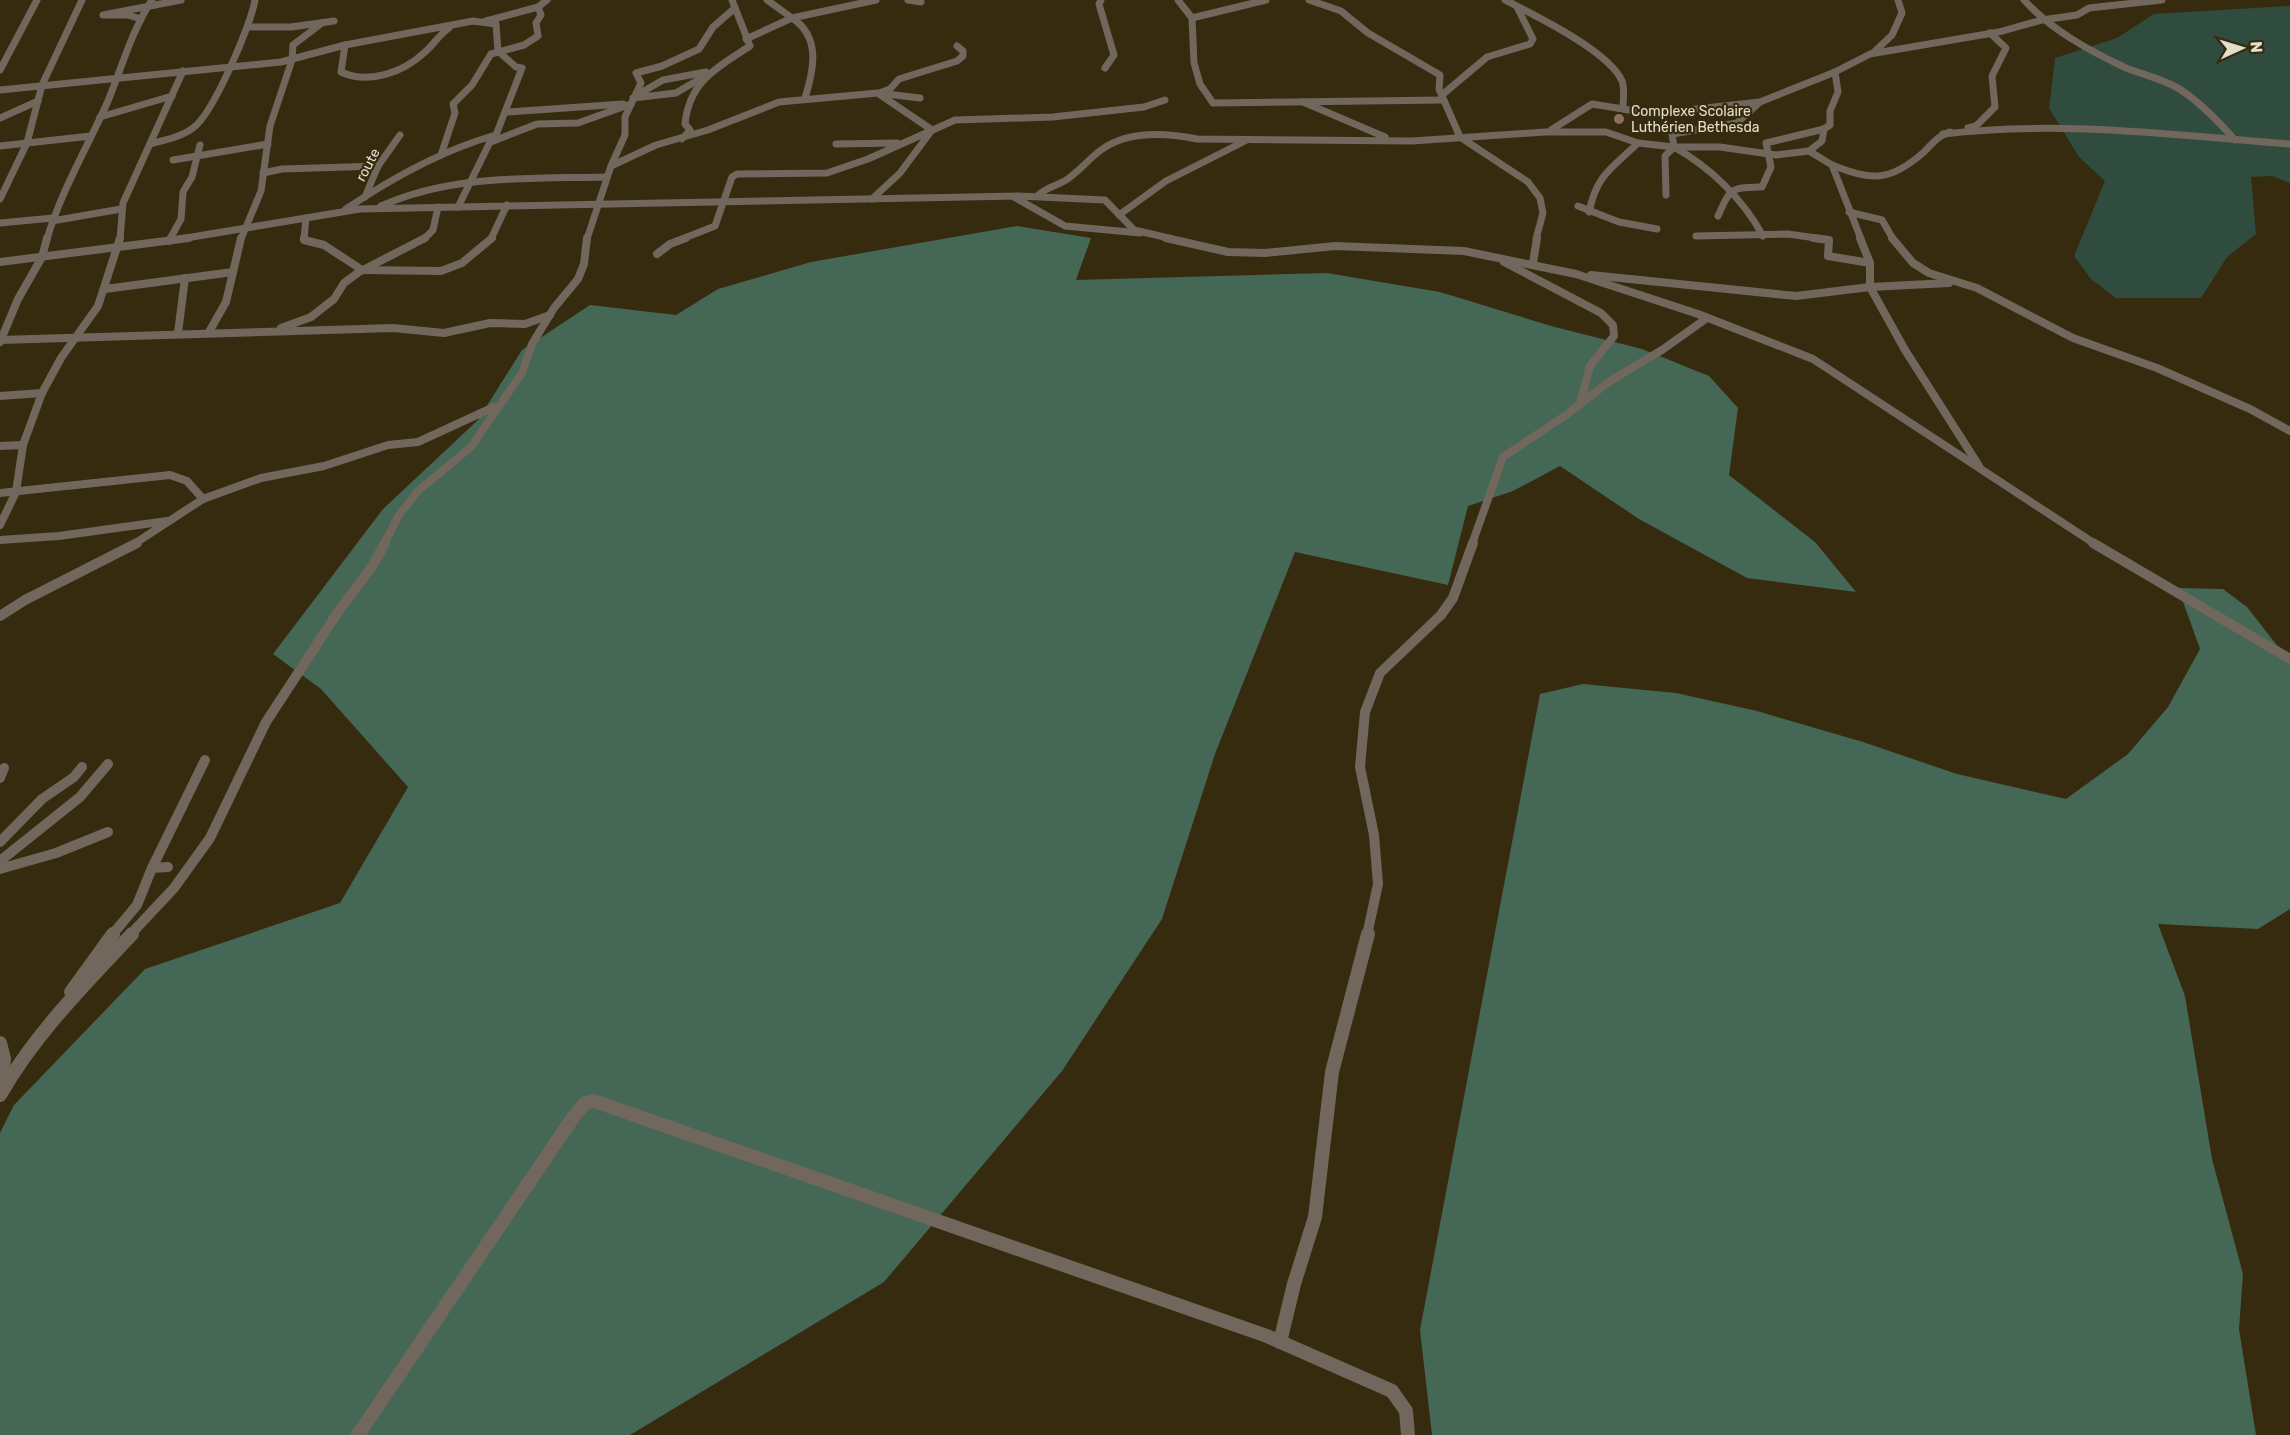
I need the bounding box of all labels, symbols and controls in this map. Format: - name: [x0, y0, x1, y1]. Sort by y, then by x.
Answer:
- north arrow: [2212, 18, 2272, 78]
- text: N: [2247, 41, 2266, 53]
- place label: Complexe Scolaire Luthérien Bethesda: [1631, 103, 1760, 136]
- marker: Complexe Scolaire Luthérien Bethesda: [1612, 112, 1626, 126]
- street label: route: [352, 145, 384, 184]

